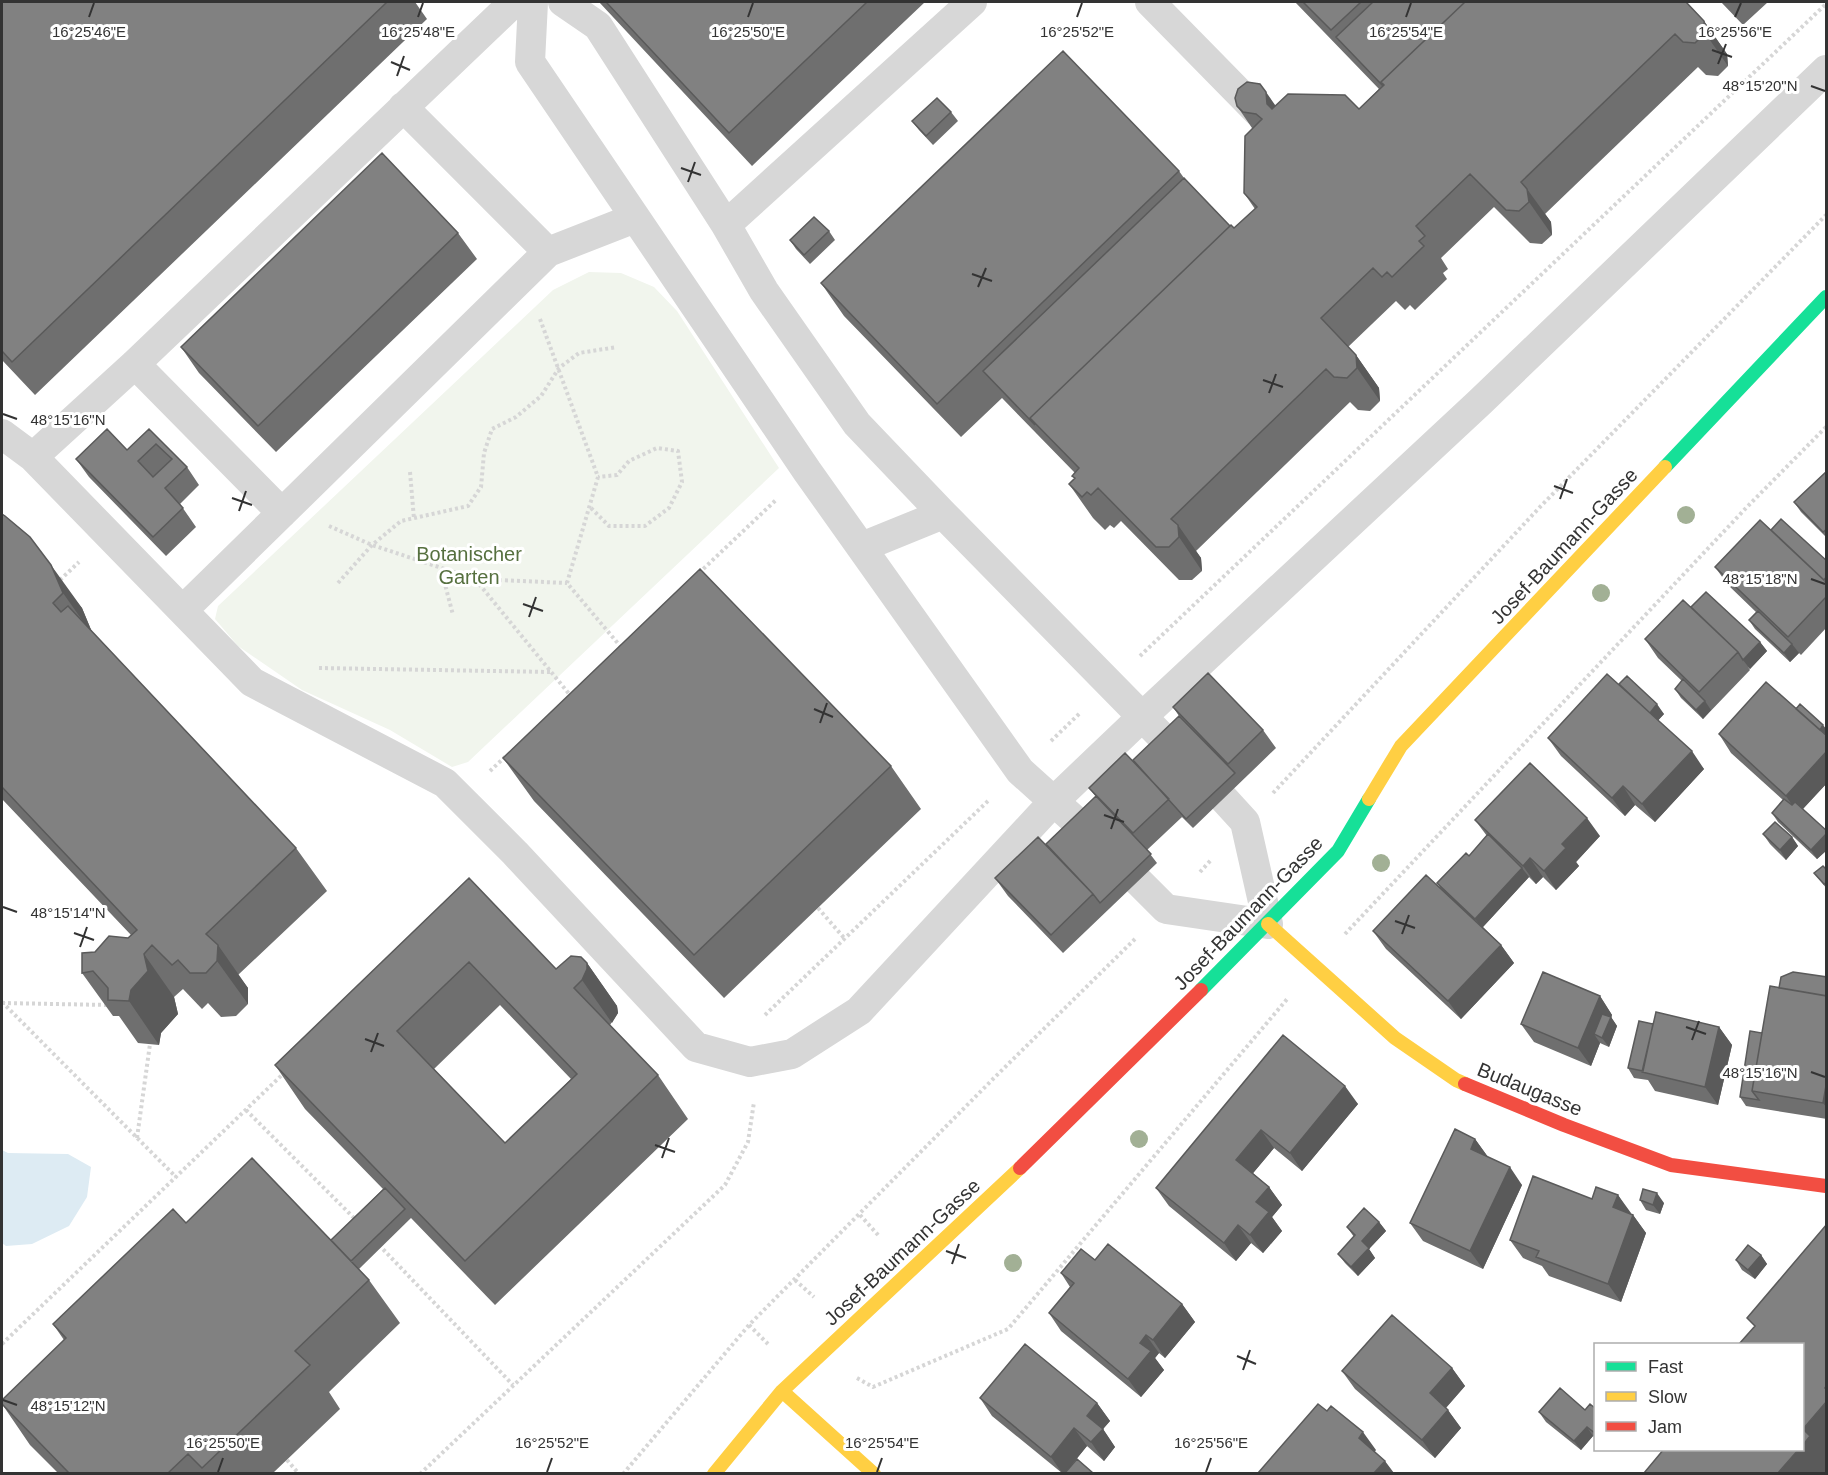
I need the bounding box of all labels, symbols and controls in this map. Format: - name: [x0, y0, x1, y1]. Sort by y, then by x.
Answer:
- text: 16°25'46"E: [52, 23, 126, 40]
- text: 16°25'48"E: [381, 23, 455, 40]
- text: 16°25'50"E: [711, 23, 785, 40]
- text: 16°25'52"E: [1040, 23, 1114, 40]
- text: 16°25'54"E: [1369, 23, 1443, 40]
- text: 16°25'56"E: [1698, 23, 1772, 40]
- text: 48°15'20"N: [1722, 77, 1798, 94]
- text: 48°15'16"N: [30, 411, 106, 428]
- street label: Josef-Baumann-Gasse: [1486, 464, 1642, 628]
- park label: Botanischer Garten: [416, 543, 522, 588]
- text: 48°15'18"N: [1722, 570, 1798, 587]
- street label: Josef-Baumann-Gasse: [1169, 832, 1327, 994]
- text: 48°15'14"N: [30, 904, 106, 921]
- street label: Budaugasse: [1474, 1058, 1586, 1120]
- text: 48°15'16"N: [1722, 1064, 1798, 1081]
- street label: Josef-Baumann-Gasse: [820, 1174, 984, 1330]
- legend: [1594, 1343, 1804, 1451]
- text: Fast: [1648, 1357, 1683, 1377]
- text: Slow: [1648, 1387, 1688, 1407]
- text: 48°15'12"N: [30, 1397, 106, 1414]
- text: Jam: [1648, 1417, 1682, 1437]
- text: 16°25'50"E: [186, 1434, 260, 1451]
- text: 16°25'52"E: [515, 1434, 589, 1451]
- text: 16°25'54"E: [845, 1434, 919, 1451]
- text: 16°25'56"E: [1174, 1434, 1248, 1451]

